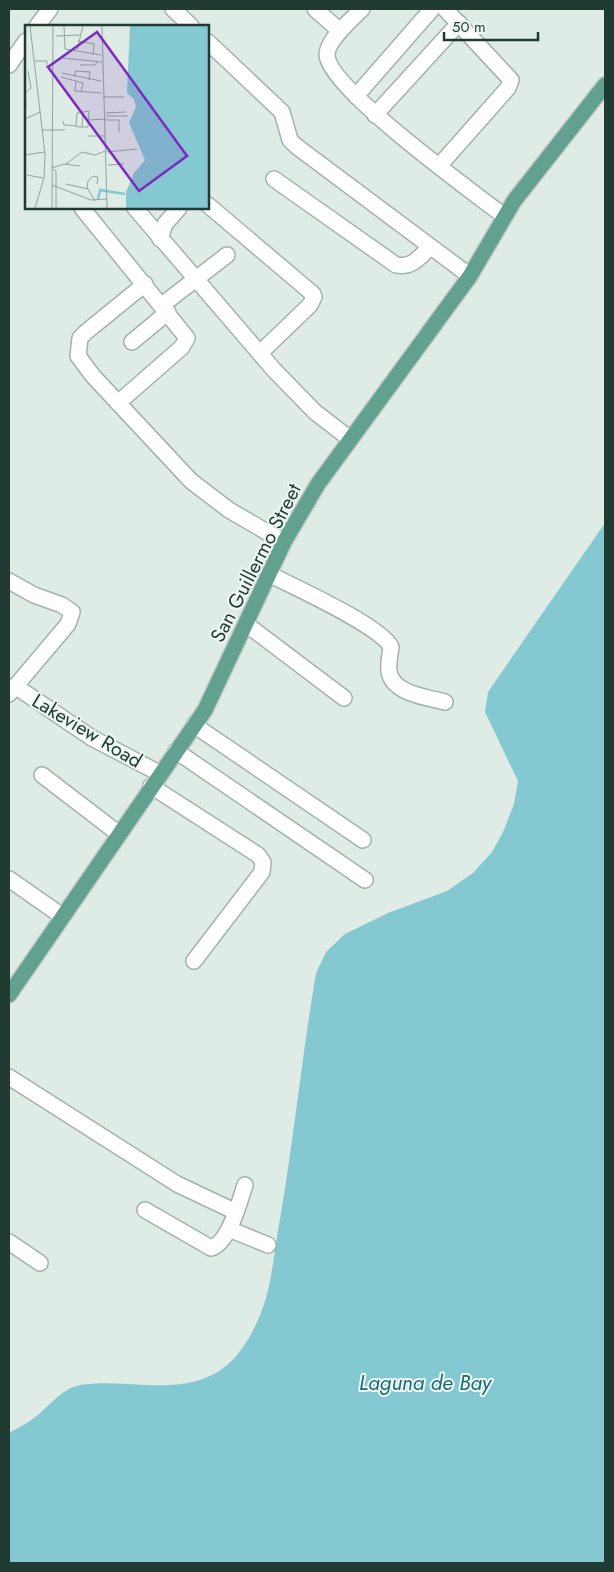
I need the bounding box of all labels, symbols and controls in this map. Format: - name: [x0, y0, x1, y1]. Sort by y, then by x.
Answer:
- scale bar: [444, 10, 538, 42]
- text: 50 m: [452, 16, 486, 38]
- inset map: [25, 25, 209, 209]
- street label: San Guillermo Street: [203, 478, 309, 647]
- street label: Lakeview Road: [26, 687, 148, 775]
- water label: Laguna de Bay: [359, 1368, 493, 1398]

